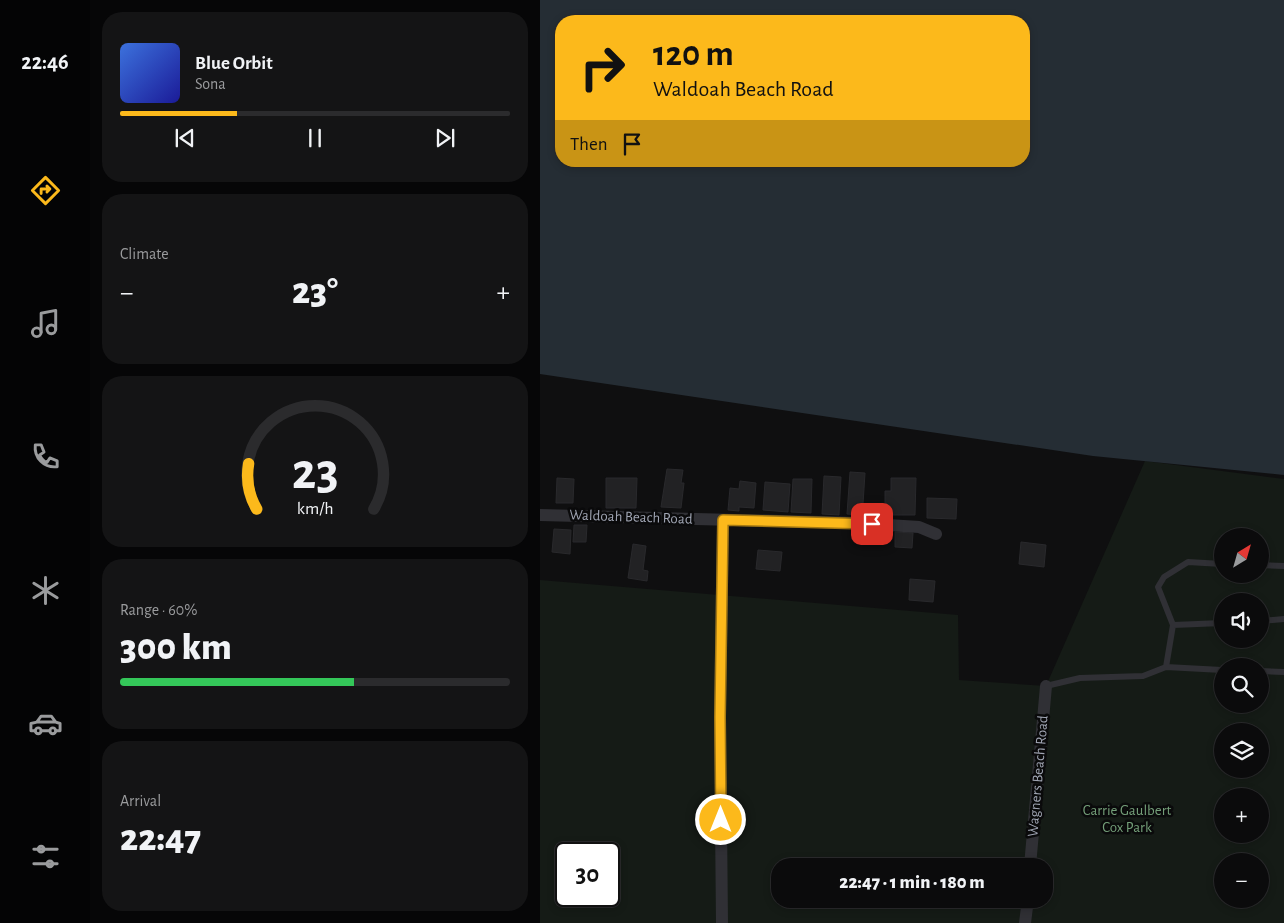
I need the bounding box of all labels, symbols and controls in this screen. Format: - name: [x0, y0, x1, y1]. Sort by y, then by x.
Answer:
- icon: right: [570, 35, 635, 100]
- text: 120 m: [653, 37, 734, 72]
- text: 22:46: [21, 51, 69, 73]
- text: Blue Orbit: [195, 54, 273, 73]
- text: Sona: [195, 76, 226, 92]
- text: Waldoah Beach Road: [653, 78, 834, 100]
- icon: previous: [171, 124, 199, 152]
- icon: pause: [301, 124, 329, 152]
- icon: next: [431, 124, 459, 152]
- icon: arrive: [618, 130, 646, 158]
- text: Then: [570, 135, 608, 154]
- icon: directions: [28, 173, 63, 208]
- text: Climate: [120, 246, 169, 262]
- text: 23°: [292, 273, 338, 311]
- text: −: [120, 279, 133, 307]
- text: +: [497, 279, 510, 307]
- icon: music: [28, 306, 63, 341]
- icon: phone: [28, 439, 63, 474]
- text: 23: [292, 446, 338, 498]
- text: km/h: [297, 500, 333, 518]
- pin: [851, 503, 893, 545]
- street label: Waldoah Beach Road: [569, 507, 693, 527]
- icon: arrive: [858, 510, 886, 538]
- north arrow: [1214, 528, 1269, 582]
- map controls: [1214, 528, 1269, 908]
- icon: climate: [28, 573, 63, 608]
- button: sound: [1214, 593, 1269, 648]
- text: Range · 60%: [120, 602, 197, 618]
- text: 300 km: [120, 629, 232, 667]
- button: search: [1214, 658, 1269, 713]
- icon: car: [28, 706, 63, 741]
- street label: Wagners Beach Road: [1025, 714, 1051, 837]
- button: layers: [1214, 723, 1269, 778]
- button: +: [1214, 788, 1269, 843]
- text: Arrival: [120, 793, 161, 809]
- position arrow: [694, 793, 746, 845]
- park label: Carrie Gaulbert Cox Park: [1083, 803, 1172, 835]
- text: 22:47: [120, 820, 201, 858]
- icon: filters: [28, 839, 63, 874]
- speed limit sign: 30: [555, 842, 620, 907]
- button: −: [1214, 853, 1269, 908]
- text: 22:47 · 1 min · 180 m: [839, 873, 985, 892]

